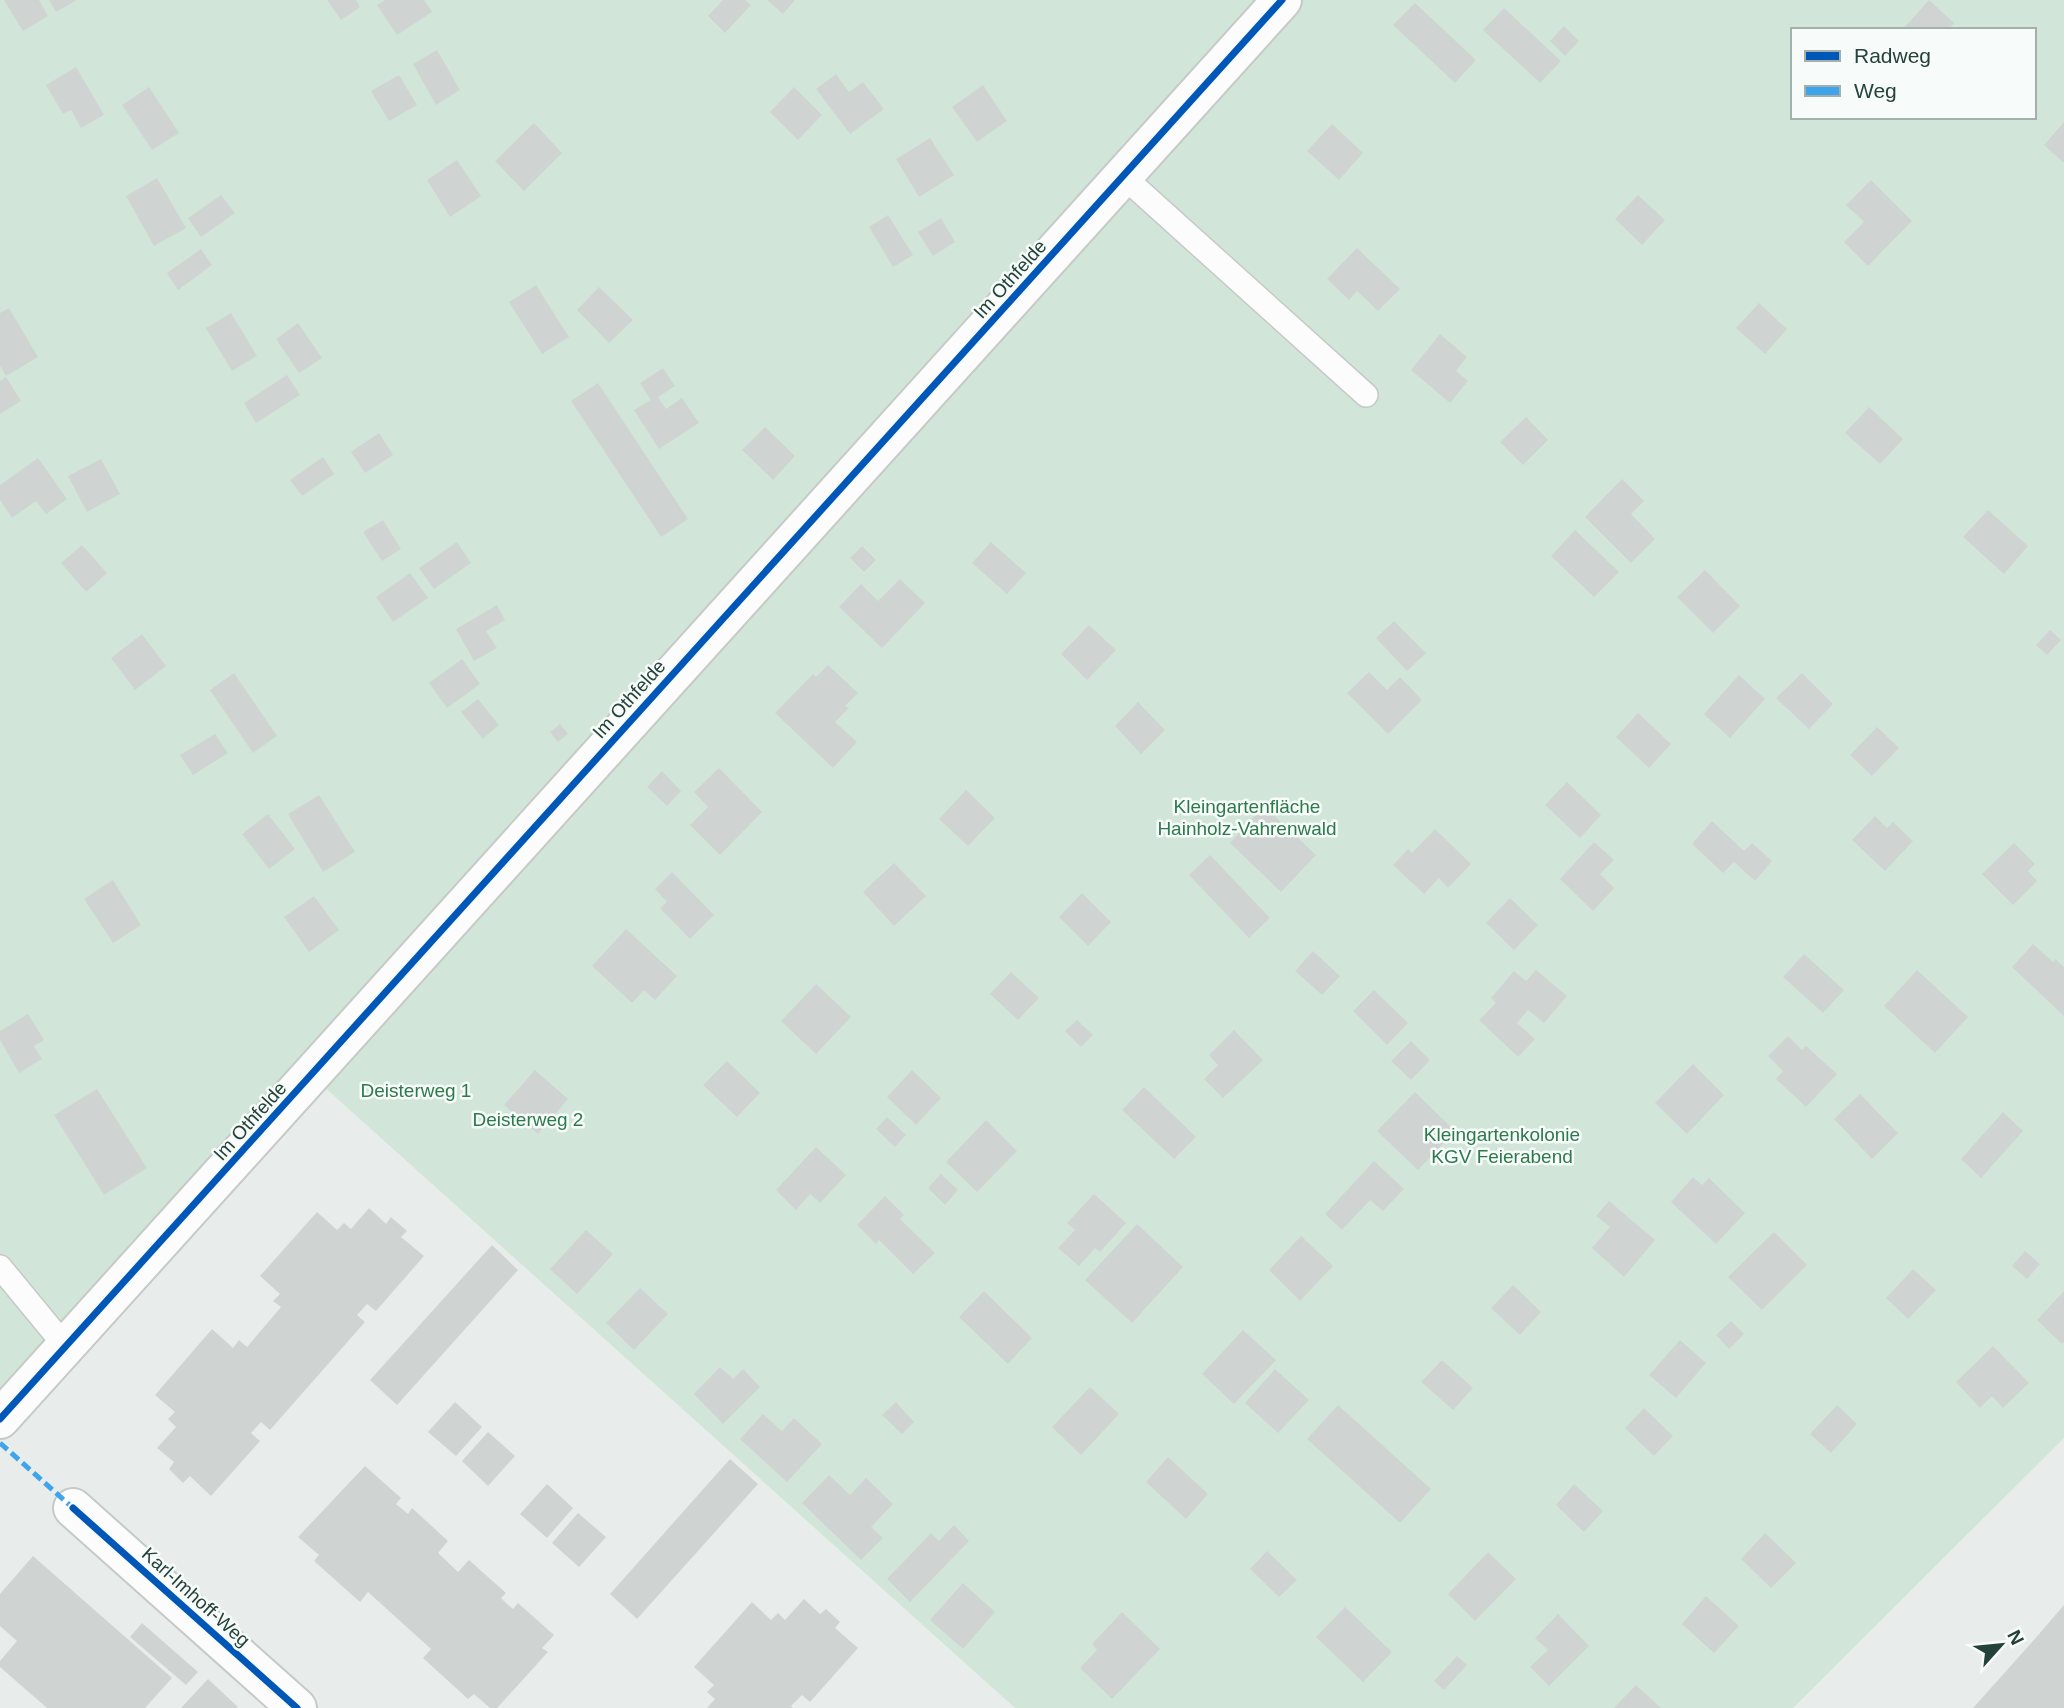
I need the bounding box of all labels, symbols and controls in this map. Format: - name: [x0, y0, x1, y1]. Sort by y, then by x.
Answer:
- legend: [1791, 28, 2036, 119]
- text: Radweg: [1854, 44, 1931, 67]
- text: Weg: [1854, 79, 1897, 102]
- street label: Im Othfelde: [969, 235, 1051, 323]
- street label: Im Othfelde: [588, 655, 670, 743]
- park label: Kleingartenfläche Hainholz-Vahrenwald: [1157, 796, 1337, 839]
- street label: Im Othfelde: [209, 1077, 291, 1165]
- park label: Deisterweg 1: [361, 1080, 471, 1101]
- park label: Deisterweg 2: [473, 1109, 583, 1130]
- park label: Kleingartenkolonie KGV Feierabend: [1424, 1124, 1580, 1167]
- street label: Karl-Imhoff-Weg: [138, 1543, 254, 1651]
- north arrow: [1966, 1610, 2036, 1680]
- text: N: [2003, 1627, 2028, 1648]

